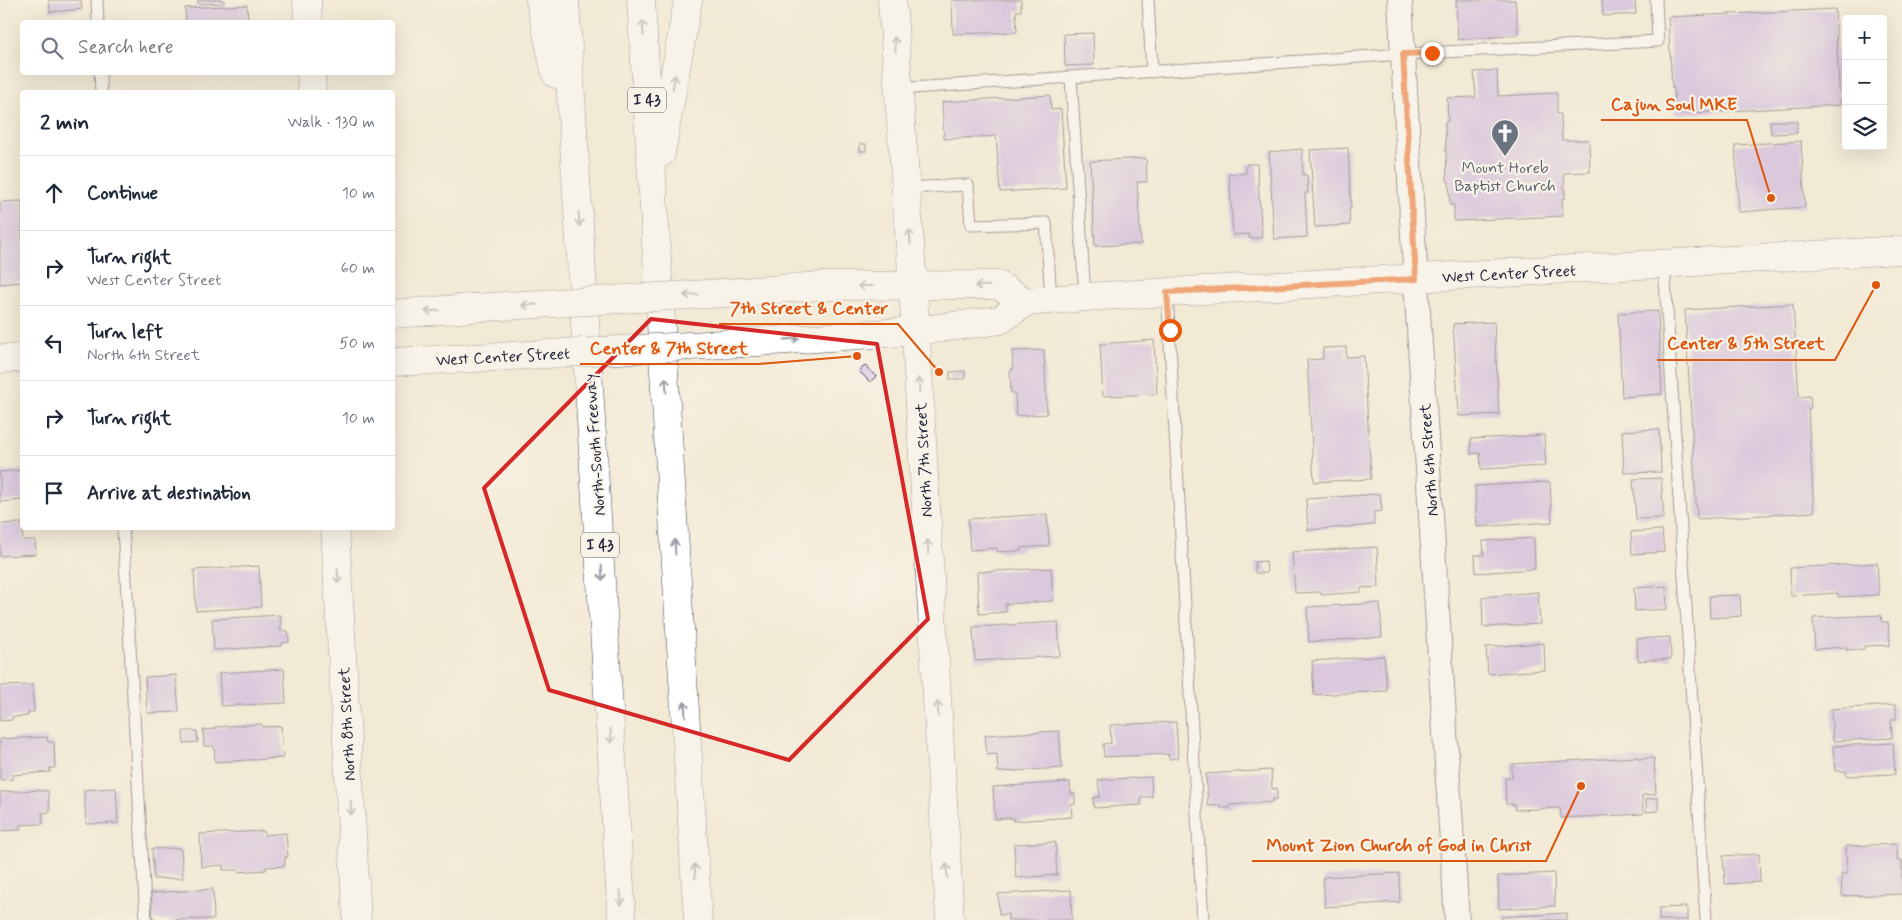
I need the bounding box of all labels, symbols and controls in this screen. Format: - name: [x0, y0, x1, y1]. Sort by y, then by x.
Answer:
- map controls: [1842, 15, 1887, 150]
- button: +: [1842, 15, 1887, 60]
- search box: [20, 20, 395, 75]
- one-way arrow: [638, 20, 647, 36]
- icon: search: [38, 34, 66, 62]
- text: Search here: [78, 35, 174, 60]
- one-way arrow: [890, 37, 900, 53]
- route end: [1421, 42, 1444, 65]
- button: −: [1842, 60, 1887, 105]
- one-way arrow: [669, 74, 679, 90]
- callout: Cajun Soul MKE: [1601, 87, 1747, 120]
- road number: I 43: [628, 88, 666, 112]
- text: Cajun Soul MKE: [1611, 93, 1738, 117]
- button: layers: [1842, 105, 1887, 150]
- text: 2 min: [40, 109, 89, 137]
- text: Walk · 130 m: [288, 112, 375, 133]
- church icon: Mount Horeb Baptist Church: [1490, 118, 1520, 157]
- place label: Mount Horeb Baptist Church: [1454, 158, 1556, 197]
- icon: ahead: [40, 179, 68, 207]
- text: Continue: [87, 181, 158, 206]
- text: 10 m: [342, 183, 375, 204]
- one-way arrow: [575, 211, 584, 227]
- one-way arrow: [905, 230, 914, 246]
- text: Turn right: [87, 245, 171, 270]
- icon: right: [40, 254, 68, 282]
- text: 60 m: [341, 258, 375, 279]
- street label: West Center Street: [1442, 261, 1577, 288]
- text: West Center Street: [87, 270, 221, 291]
- one-way arrow: [857, 281, 873, 291]
- one-way arrow: [974, 281, 990, 291]
- one-way arrow: [684, 290, 700, 299]
- callout: 7th Street & Center: [719, 291, 898, 324]
- text: 7th Street & Center: [730, 297, 889, 321]
- one-way arrow: [522, 300, 538, 309]
- one-way arrow: [424, 306, 440, 316]
- route start: [1159, 319, 1182, 342]
- text: Turn left: [87, 320, 163, 345]
- callout: Center & 5th Street: [1657, 327, 1835, 360]
- icon: left: [40, 329, 68, 357]
- callout: Center & 7th Street: [580, 331, 758, 364]
- text: Center & 5th Street: [1667, 332, 1826, 356]
- text: 50 m: [339, 333, 375, 354]
- one-way arrow: [784, 335, 800, 344]
- text: Center & 7th Street: [590, 337, 749, 361]
- street label: West Center Street: [436, 344, 571, 371]
- text: North 6th Street: [87, 345, 200, 366]
- street label: North-South Freeway: [580, 373, 611, 517]
- one-way arrow: [661, 377, 670, 393]
- one-way arrow: [914, 377, 923, 393]
- street label: North 7th Street: [911, 401, 938, 518]
- street label: North 6th Street: [1415, 402, 1444, 517]
- icon: right: [40, 404, 68, 432]
- text: Turn right: [87, 406, 171, 431]
- text: 10 m: [342, 408, 375, 429]
- icon: arrive: [40, 479, 68, 507]
- text: Arrive at destination: [87, 481, 251, 506]
- road number: I 43: [581, 532, 619, 558]
- one-way arrow: [671, 539, 680, 555]
- one-way arrow: [924, 539, 933, 555]
- one-way arrow: [597, 565, 606, 581]
- one-way arrow: [333, 568, 342, 584]
- street label: North 8th Street: [334, 666, 361, 781]
- one-way arrow: [681, 701, 690, 717]
- one-way arrow: [933, 701, 942, 717]
- one-way arrow: [607, 727, 616, 743]
- one-way arrow: [346, 800, 355, 816]
- callout: Mount Zion Church of God in Christ: [1252, 828, 1546, 861]
- text: Mount Zion Church of God in Christ: [1266, 834, 1532, 858]
- one-way arrow: [690, 864, 699, 880]
- one-way arrow: [943, 864, 952, 880]
- one-way arrow: [617, 890, 626, 906]

